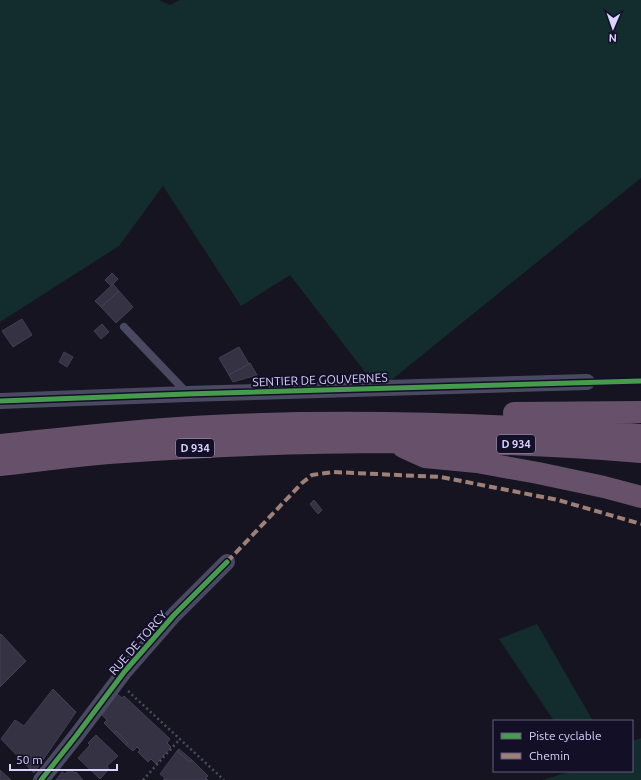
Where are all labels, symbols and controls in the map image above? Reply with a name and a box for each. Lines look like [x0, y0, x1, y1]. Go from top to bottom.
north arrow [593, 8, 633, 48]
text: N [608, 32, 617, 44]
street label: SENTIER DE GOUVERNES [252, 371, 388, 388]
road number: D 934 [497, 435, 535, 453]
road number: D 934 [176, 439, 214, 457]
street label: RUE DE TORCY [106, 608, 169, 677]
legend [493, 720, 633, 772]
text: Piste cyclable [529, 729, 602, 742]
scale bar [10, 746, 117, 772]
text: Chemin [529, 749, 570, 762]
text: 50 m [16, 753, 43, 766]

